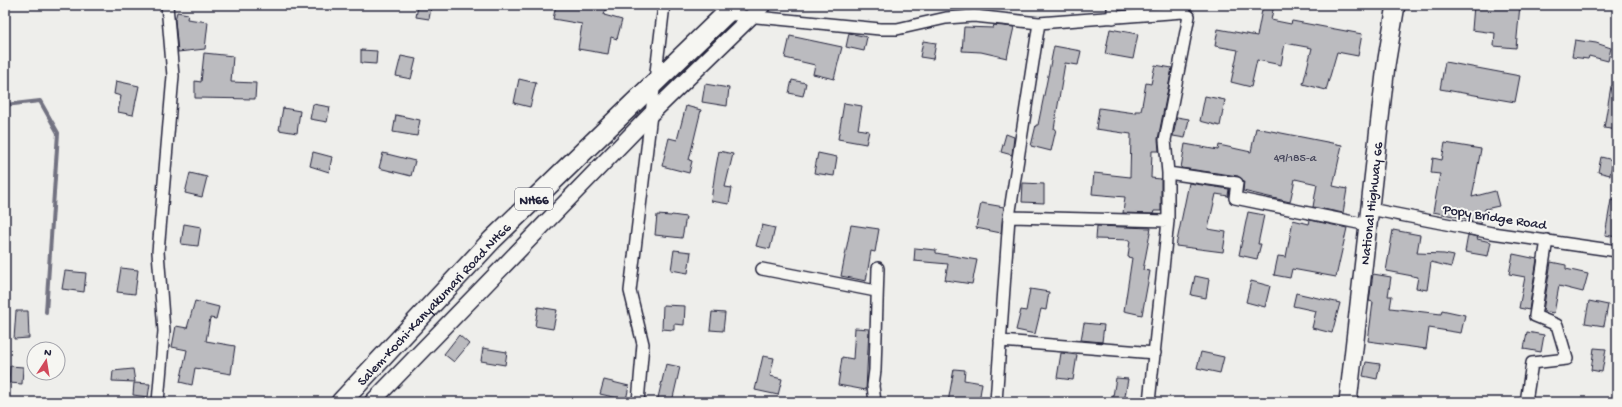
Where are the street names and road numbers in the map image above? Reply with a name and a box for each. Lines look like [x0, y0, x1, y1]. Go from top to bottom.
street label: National Highway 66 [1358, 140, 1388, 266]
road number: NH66 [515, 188, 553, 210]
street label: Popy Bridge Road [1441, 202, 1549, 235]
street label: Salem-Kochi-Kanyakumari Road NH66 [354, 219, 516, 390]

